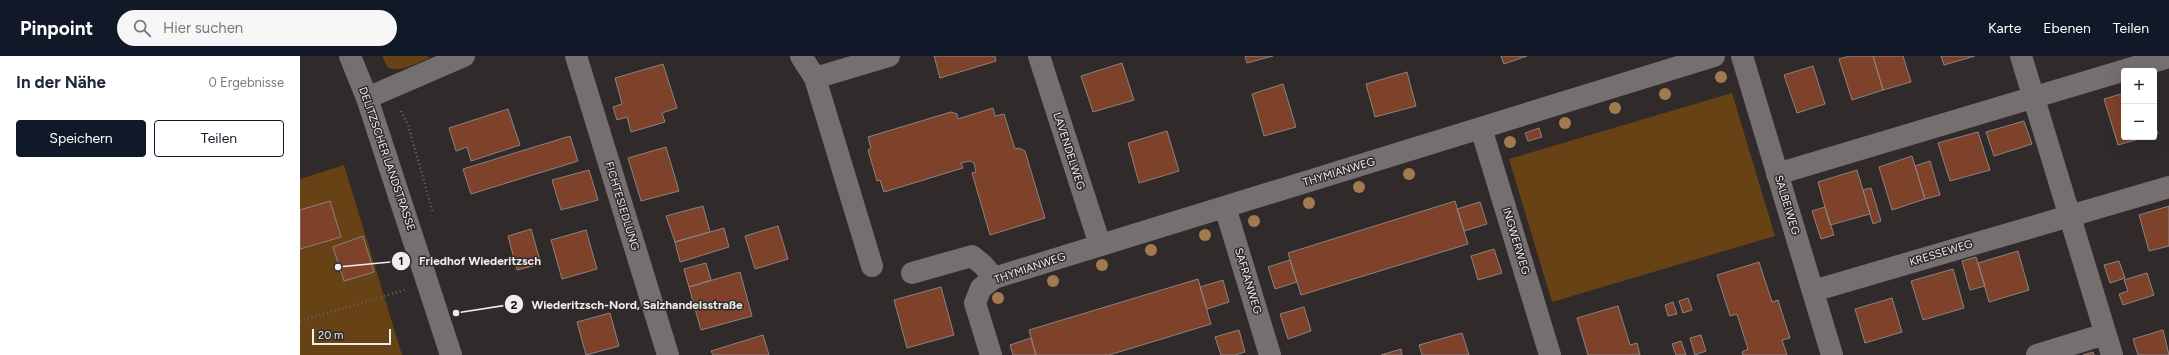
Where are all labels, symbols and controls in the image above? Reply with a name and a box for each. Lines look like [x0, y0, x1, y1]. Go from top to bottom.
search box [117, 10, 397, 46]
text: Pinpoint [20, 17, 93, 40]
icon: search [131, 17, 153, 39]
text: Hier suchen [163, 19, 243, 37]
text: Karte [1988, 20, 2021, 37]
text: Ebenen [2043, 20, 2091, 37]
text: Teilen [2113, 20, 2149, 37]
map controls [2121, 68, 2157, 140]
button: + [2121, 68, 2157, 104]
text: In der Nähe [16, 72, 106, 92]
text: 0 Ergebnisse [209, 75, 284, 90]
street label: DELITZSCHER LANDSTRASSE [356, 85, 418, 233]
button: − [2121, 104, 2157, 140]
street label: LAVENDELWEG [1050, 111, 1088, 191]
button: Speichern [16, 120, 146, 157]
button: Teilen [154, 120, 284, 157]
street label: THYMIANWEG [1301, 155, 1377, 189]
street label: FICHTESIEDLUNG [602, 160, 642, 252]
street label: SALBEIWEG [1772, 174, 1802, 236]
street label: INGWERWEG [1500, 206, 1532, 276]
street label: KRESSEWEG [1908, 237, 1974, 269]
street label: SAFRANWEG [1232, 246, 1264, 316]
callout: Friedhof Wiederitzsch [391, 249, 549, 273]
street label: THYMIANWEG [993, 250, 1067, 286]
text: 1 [398, 254, 404, 268]
text: Friedhof Wiederitzsch [419, 254, 541, 268]
callout: Wiederitzsch-Nord, Salzhandelsstraße [504, 292, 751, 316]
text: 2 [511, 298, 518, 312]
text: Wiederitzsch-Nord, Salzhandelsstraße [531, 298, 743, 312]
scale bar [312, 327, 391, 346]
text: 20 m [318, 329, 343, 342]

